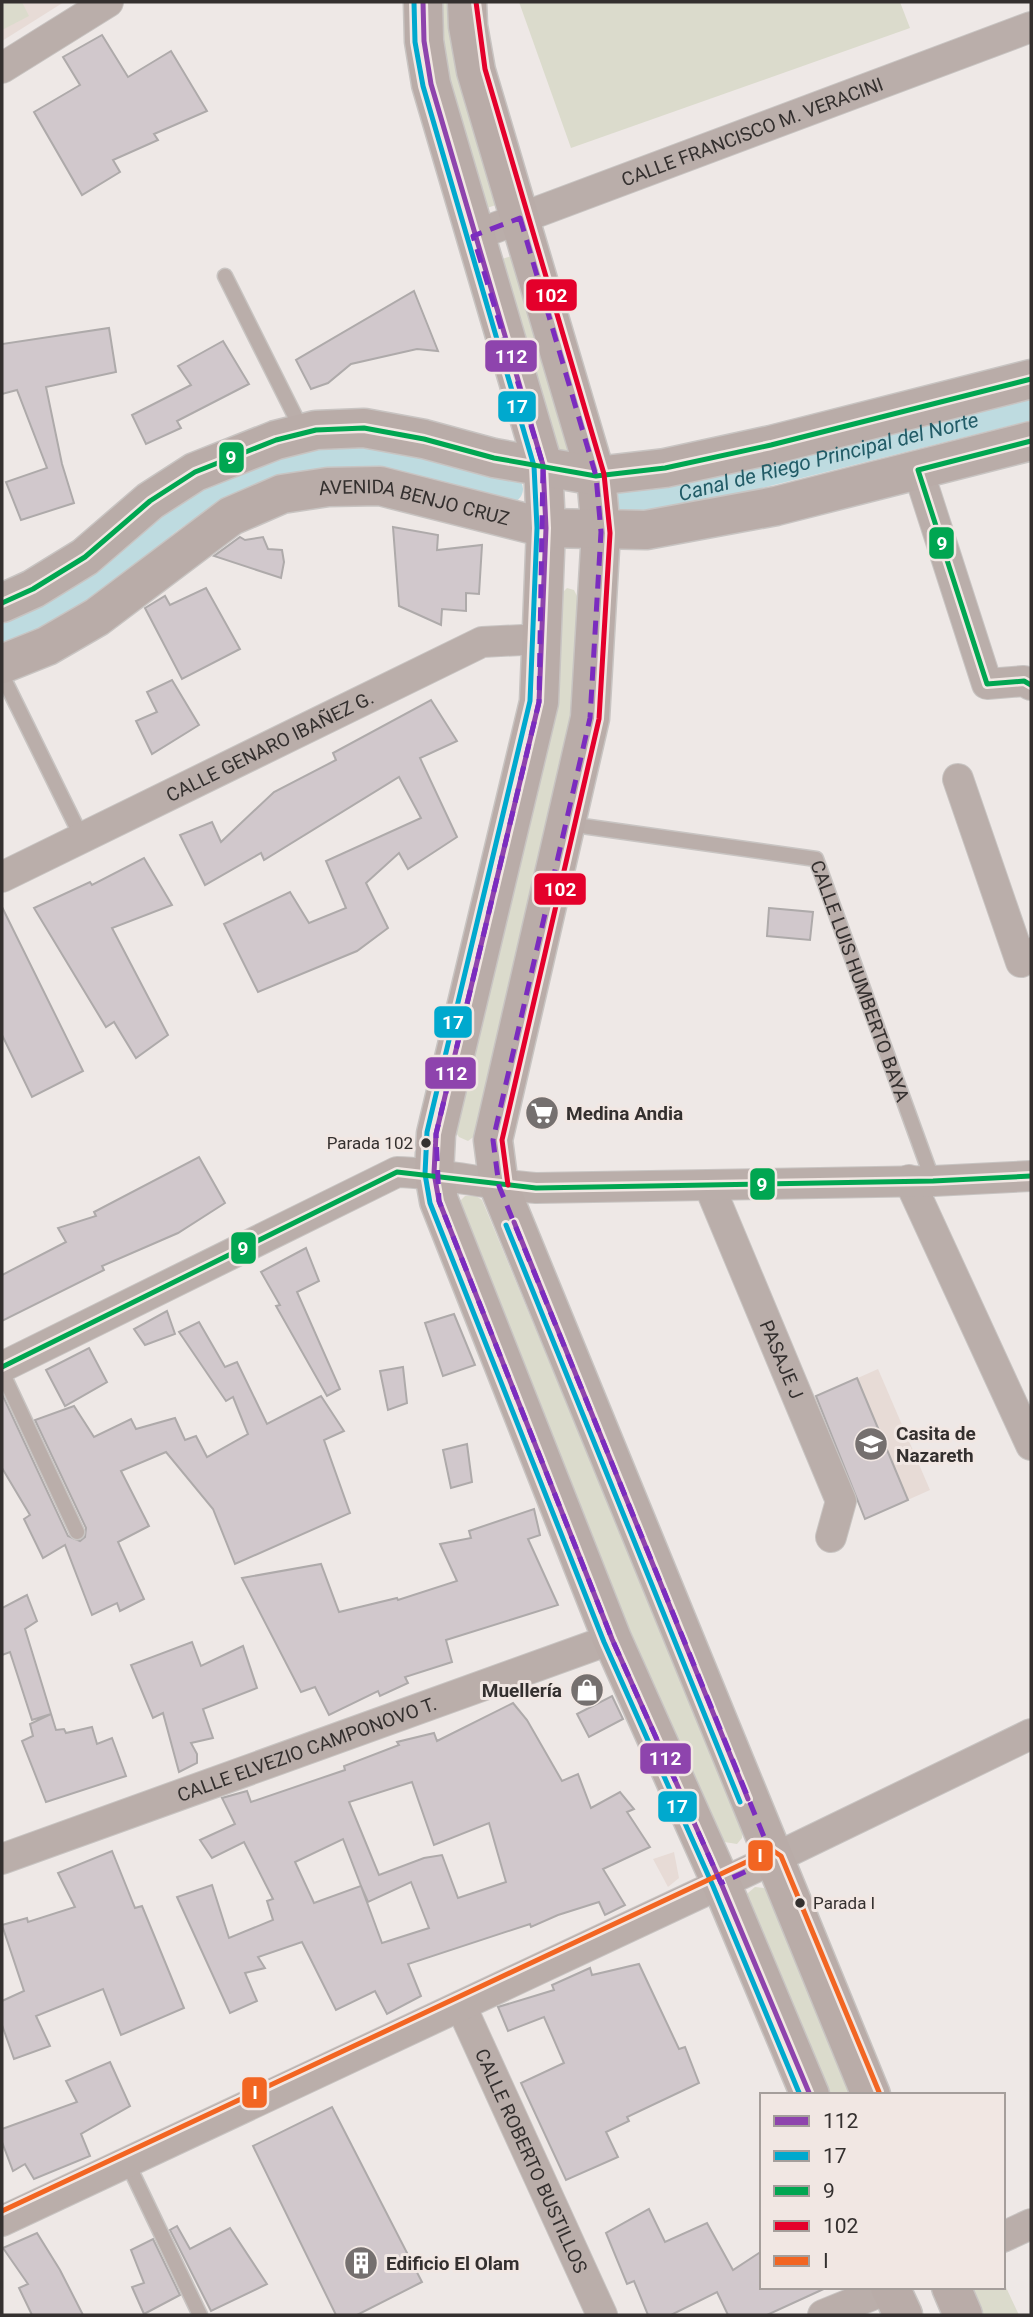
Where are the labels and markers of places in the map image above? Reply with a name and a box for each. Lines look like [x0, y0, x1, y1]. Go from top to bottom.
supermarket icon: Medina Andia [523, 1094, 561, 1132]
place label: Medina Andia [566, 1102, 683, 1125]
place label: Parada 102 [327, 1133, 413, 1153]
marker: Parada 102 [419, 1136, 433, 1150]
place label: Casita de Nazareth [896, 1422, 976, 1467]
school or university icon: Casita de Nazareth [852, 1425, 890, 1463]
shop icon: Muellería [568, 1671, 606, 1709]
place label: Muellería [482, 1679, 562, 1702]
place label: Parada I [813, 1893, 875, 1913]
marker: Parada I [793, 1896, 807, 1910]
building icon: Edificio El Olam [342, 2244, 380, 2282]
place label: Edificio El Olam [386, 2252, 519, 2275]

